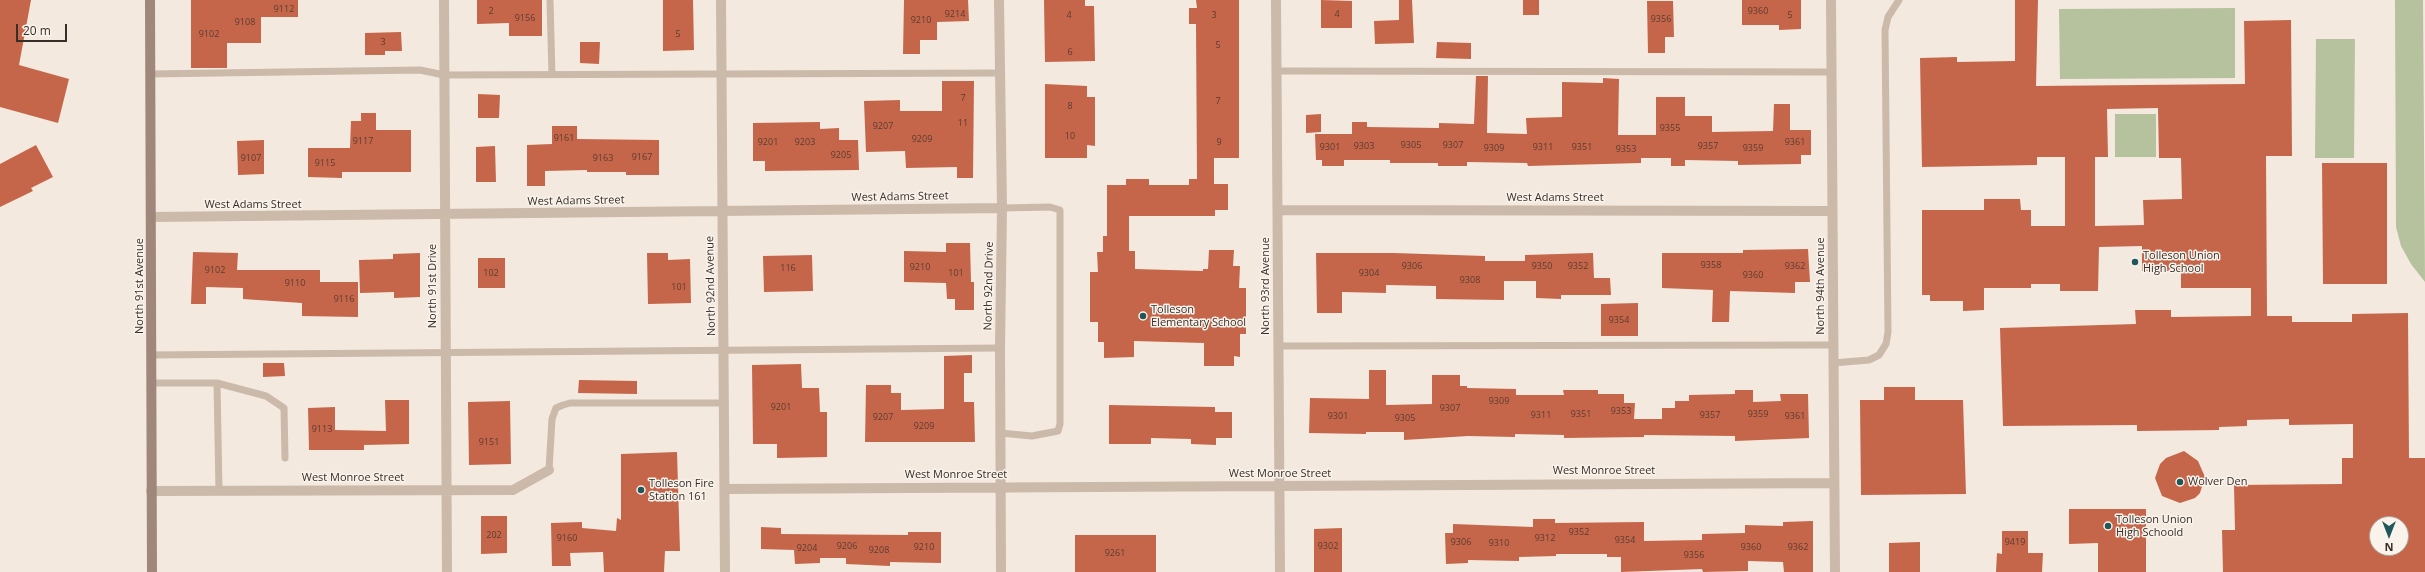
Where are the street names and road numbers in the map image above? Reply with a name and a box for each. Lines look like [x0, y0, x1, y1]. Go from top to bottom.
street label: West Adams Street [851, 190, 949, 204]
street label: West Adams Street [1506, 191, 1604, 205]
street label: West Adams Street [527, 194, 625, 208]
street label: West Adams Street [204, 198, 302, 212]
street label: North 92nd Avenue [704, 236, 718, 336]
street label: North 93rd Avenue [1259, 237, 1273, 335]
street label: North 94th Avenue [1814, 237, 1828, 335]
street label: North 91st Avenue [133, 238, 147, 334]
street label: North 92nd Drive [982, 242, 996, 330]
street label: North 91st Drive [426, 244, 440, 328]
street label: West Monroe Street [1553, 464, 1655, 478]
street label: West Monroe Street [1229, 467, 1331, 481]
street label: West Monroe Street [905, 468, 1007, 482]
street label: West Monroe Street [302, 471, 404, 485]

